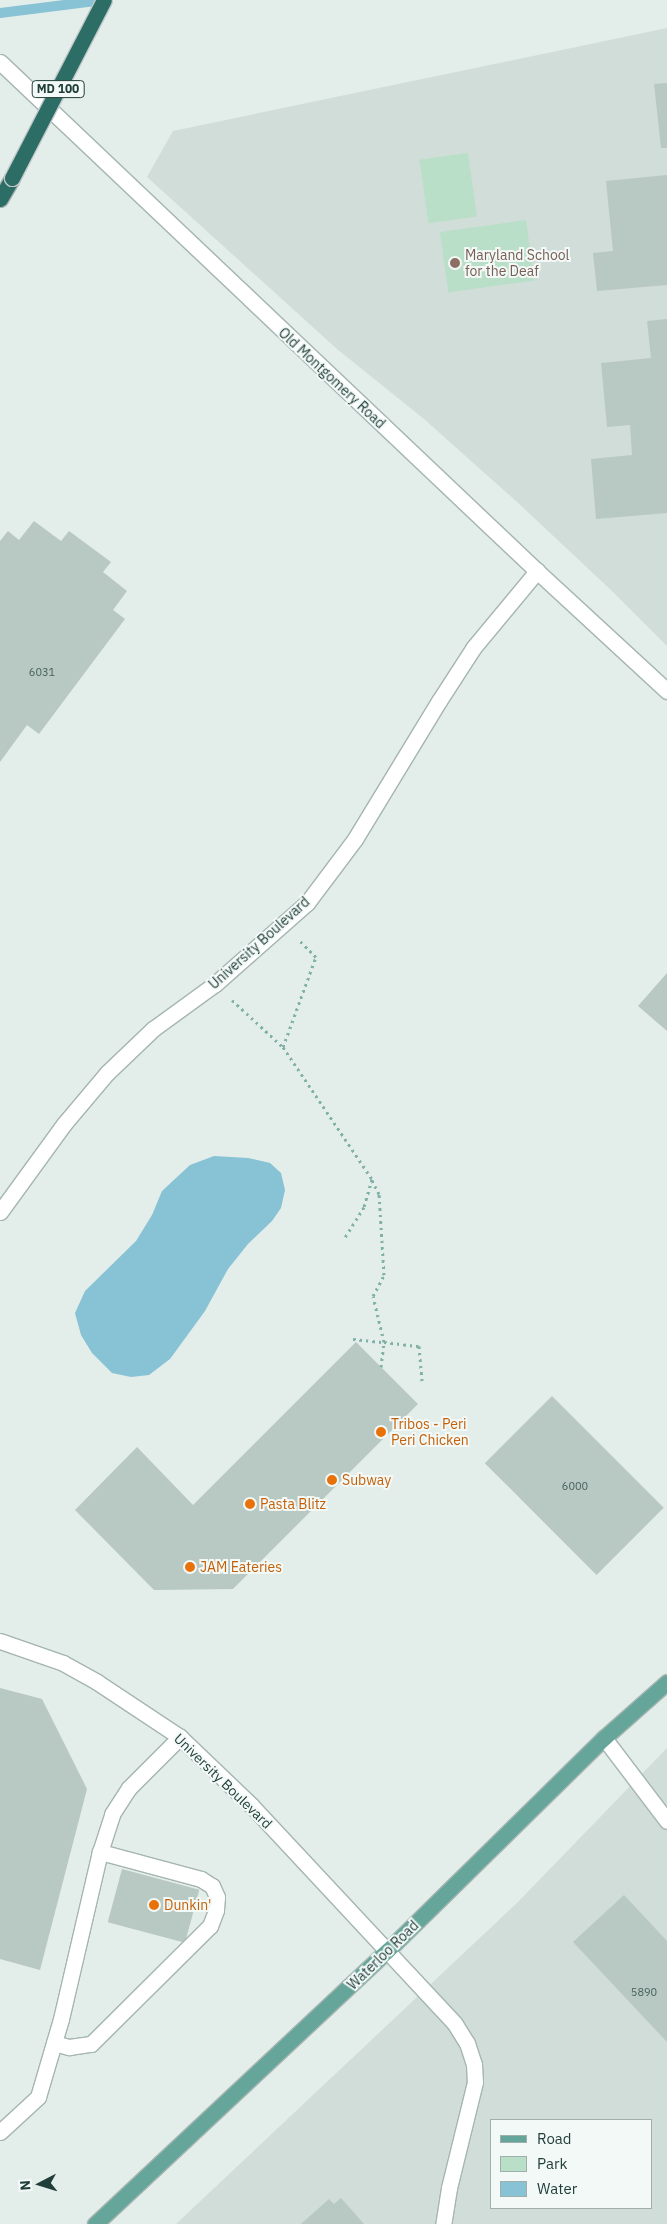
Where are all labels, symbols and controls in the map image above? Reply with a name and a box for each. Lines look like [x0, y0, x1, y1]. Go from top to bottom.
road number: MD 100 [30, 80, 86, 98]
place label: Maryland School for the Deaf [465, 247, 569, 280]
marker: Maryland School for the Deaf [449, 257, 461, 269]
street label: Old Montgomery Road [275, 324, 389, 432]
house number: 6031 [29, 665, 55, 679]
street label: University Boulevard [205, 893, 313, 993]
place label: Tribos - Peri Peri Chicken [391, 1416, 469, 1448]
marker: Tribos - Peri Peri Chicken [375, 1426, 387, 1438]
place label: Subway [342, 1472, 391, 1488]
marker: Subway [326, 1474, 338, 1486]
house number: 6000 [562, 1479, 588, 1493]
place label: Pasta Blitz [260, 1496, 326, 1512]
marker: Pasta Blitz [244, 1498, 256, 1510]
place label: JAM Eateries [200, 1559, 282, 1575]
marker: JAM Eateries [184, 1561, 196, 1573]
street label: University Boulevard [170, 1730, 276, 1832]
place label: Dunkin' [164, 1897, 211, 1913]
marker: Dunkin' [148, 1899, 160, 1911]
street label: Waterloo Road [344, 1917, 422, 1993]
house number: 5890 [631, 1985, 657, 1999]
legend [490, 2119, 652, 2209]
text: Road [537, 2129, 572, 2148]
text: Park [537, 2154, 567, 2173]
north arrow [15, 2159, 65, 2209]
text: N [16, 2179, 34, 2191]
text: Water [537, 2179, 577, 2198]

